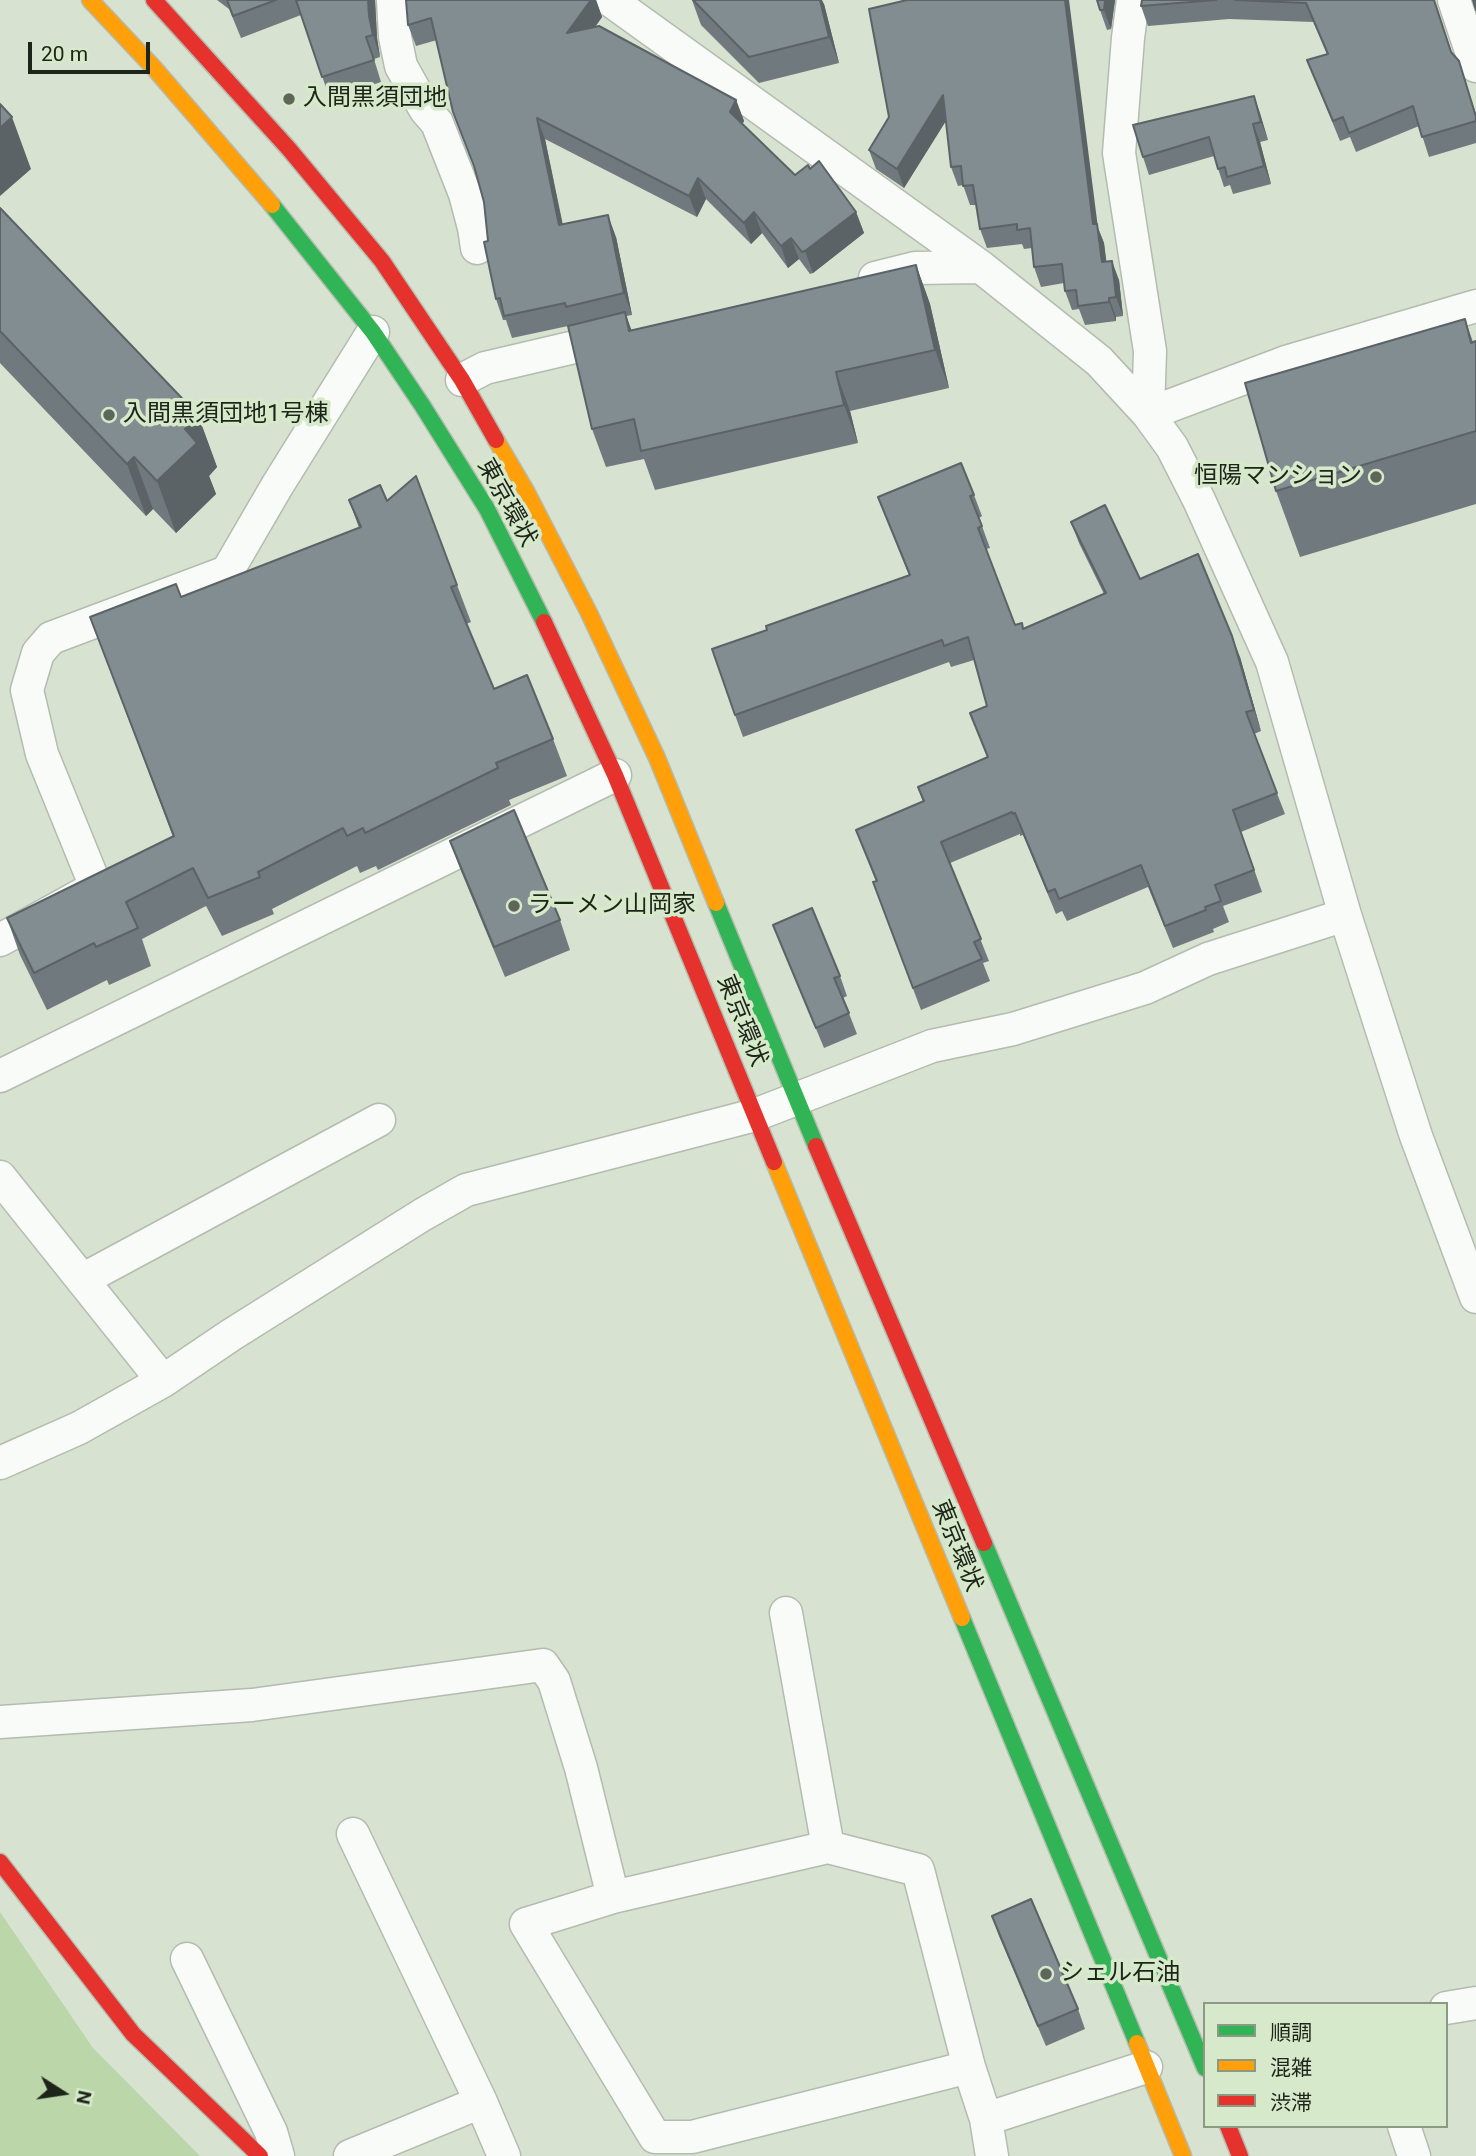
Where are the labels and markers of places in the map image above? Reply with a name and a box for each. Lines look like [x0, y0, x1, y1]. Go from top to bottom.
place label: 入間黒須団地 [303, 85, 447, 113]
marker: 入間黒須団地 [281, 91, 297, 107]
place label: 入間黒須団地1号棟 [123, 401, 328, 429]
marker: 入間黒須団地1号棟 [101, 407, 117, 423]
place label: 恒陽マンション [1194, 463, 1362, 491]
marker: 恒陽マンション [1368, 469, 1384, 485]
place label: ラーメン山岡家 [528, 892, 696, 920]
marker: ラーメン山岡家 [506, 898, 522, 914]
place label: シェル石油 [1060, 1960, 1180, 1988]
marker: シェル石油 [1038, 1966, 1054, 1982]

